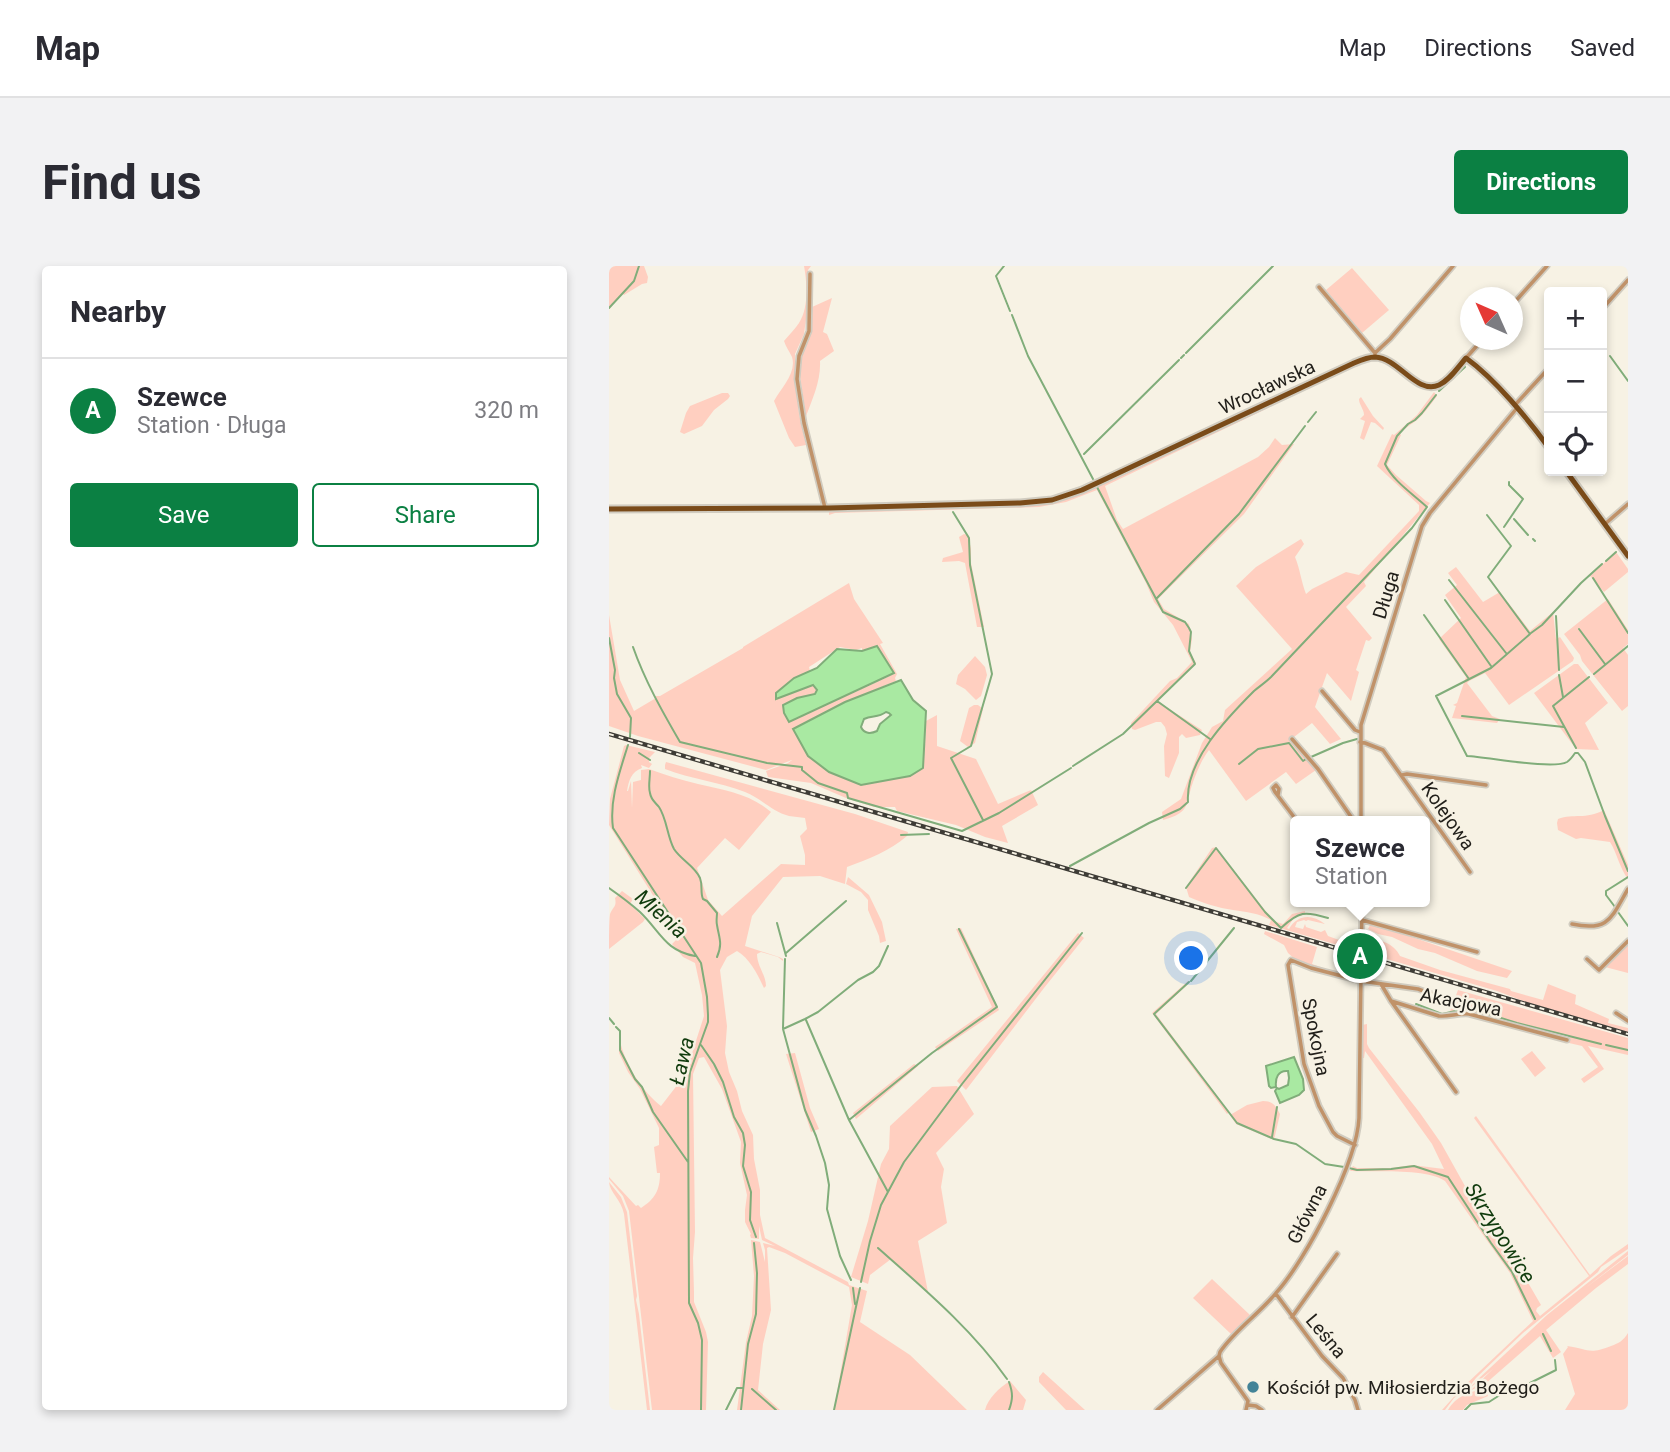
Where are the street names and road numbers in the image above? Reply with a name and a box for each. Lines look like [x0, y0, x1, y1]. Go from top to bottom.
street label: Wrocławska [1215, 355, 1319, 419]
street label: Długa [1368, 568, 1404, 622]
street label: Kolejowa [1416, 778, 1480, 854]
street label: Akacjowa [1418, 983, 1504, 1021]
street label: Spokojna [1297, 996, 1335, 1078]
street label: Główna [1282, 1180, 1332, 1248]
street label: Leśna [1301, 1309, 1351, 1363]

